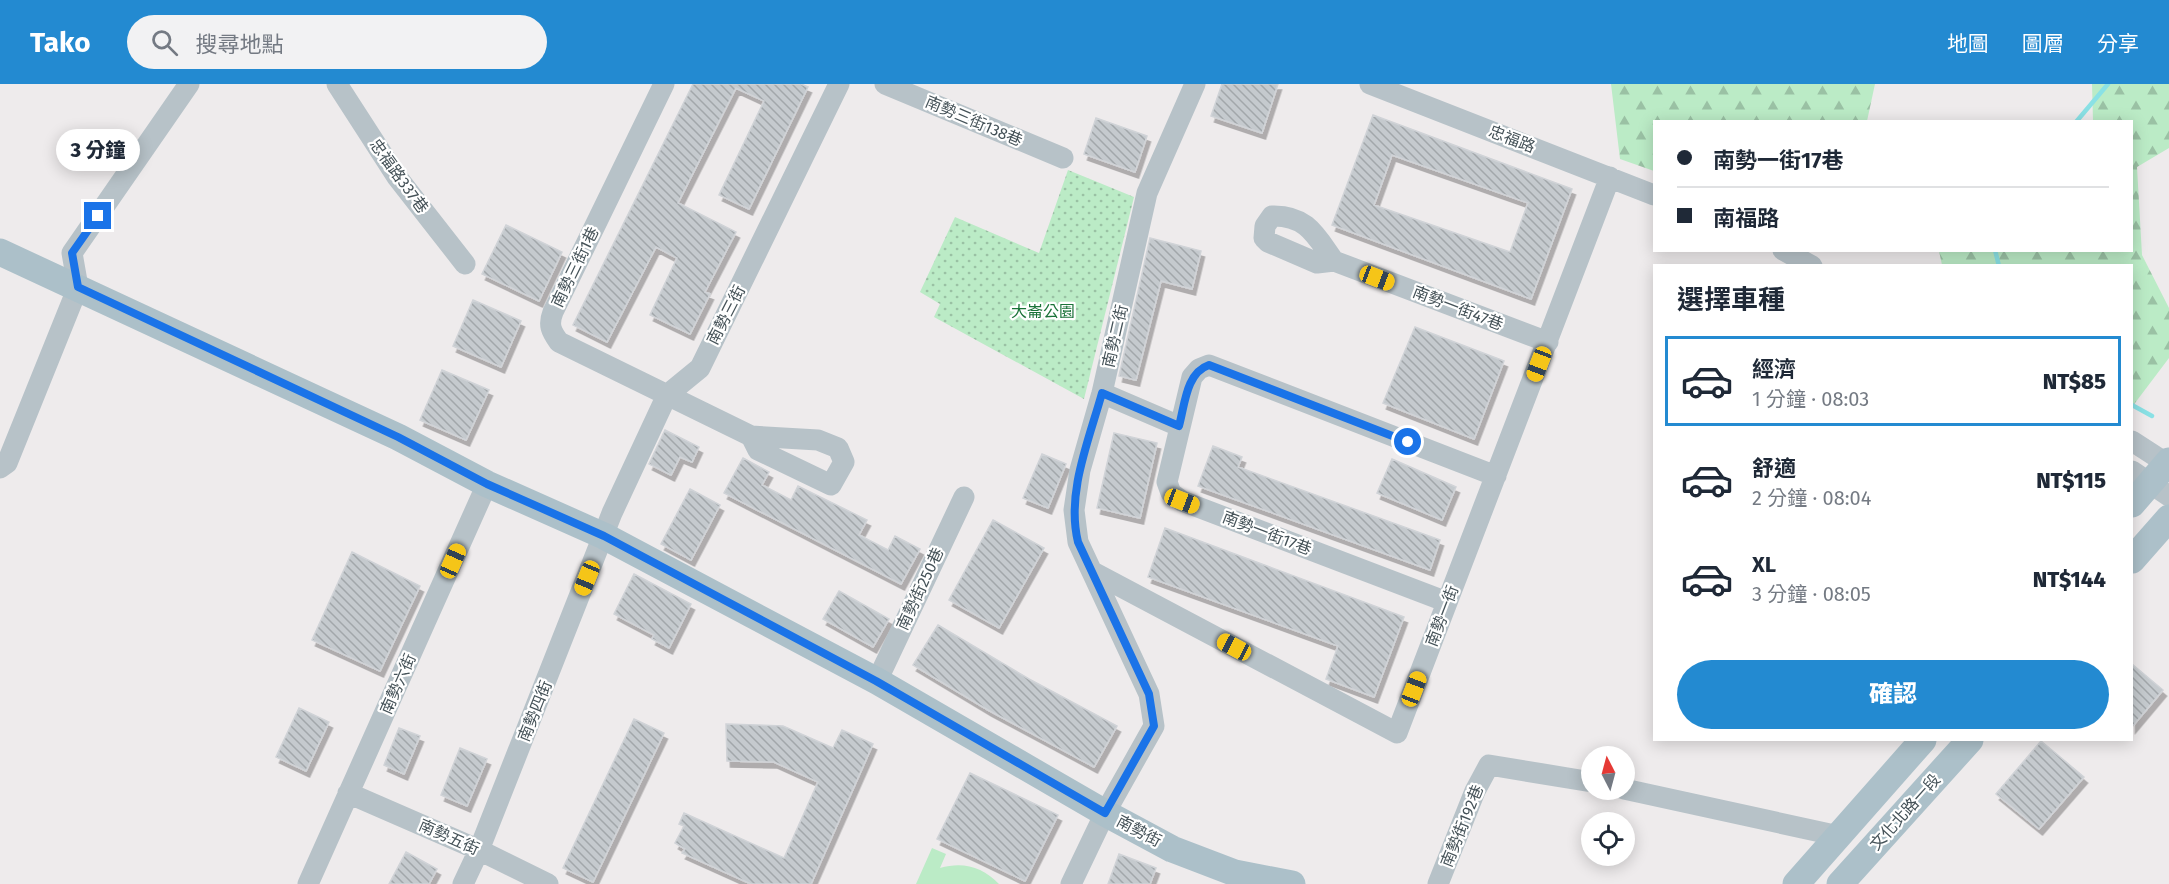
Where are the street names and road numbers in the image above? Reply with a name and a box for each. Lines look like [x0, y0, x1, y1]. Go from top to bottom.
street label: 南勢三街138巷 [923, 92, 1025, 150]
street label: 忠福路 [1486, 122, 1538, 156]
street label: 忠福路337巷 [366, 135, 432, 217]
street label: 南勢三街1巷 [547, 224, 603, 310]
street label: 南勢三街 [703, 282, 749, 348]
street label: 南勢一街47巷 [1410, 282, 1506, 334]
street label: 南勢二街 [1099, 303, 1131, 369]
street label: 南勢一街17巷 [1220, 507, 1314, 559]
street label: 南勢街250巷 [893, 545, 947, 633]
street label: 南勢一街 [1422, 583, 1462, 649]
street label: 南勢六街 [376, 651, 420, 717]
street label: 南勢四街 [514, 678, 556, 744]
street label: 文化北路一段 [1866, 770, 1944, 854]
street label: 南勢街192巷 [1437, 782, 1487, 870]
street label: 南勢街 [1113, 811, 1165, 851]
street label: 南勢五街 [416, 815, 482, 859]

